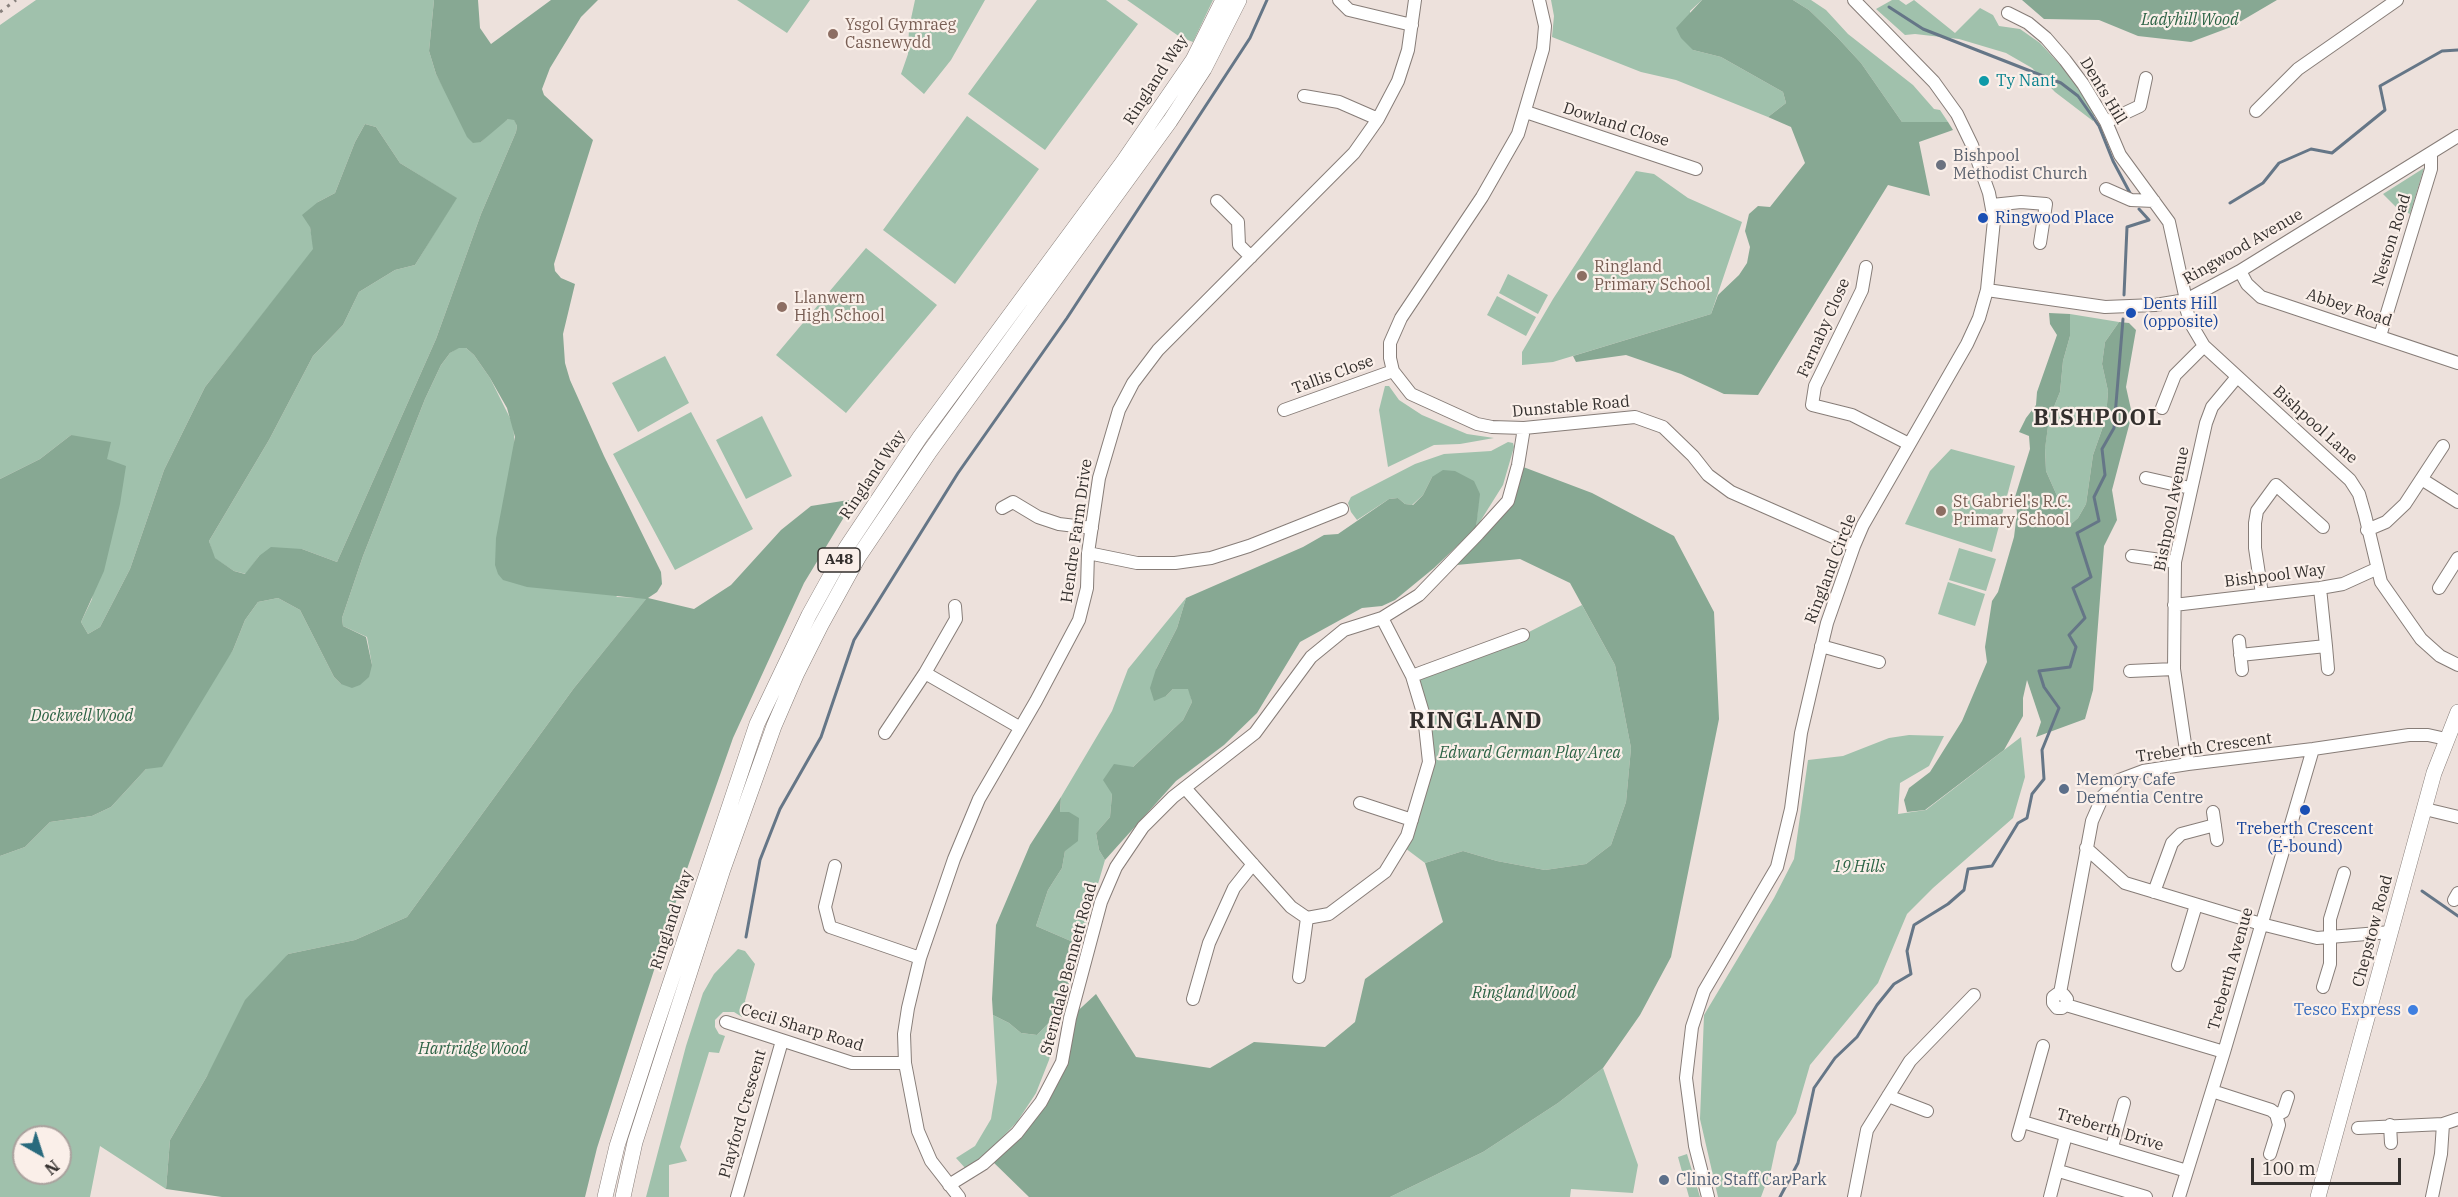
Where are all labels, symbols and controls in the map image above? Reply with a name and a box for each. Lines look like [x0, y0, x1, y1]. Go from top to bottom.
park label: Ladyhill Wood [2141, 10, 2239, 30]
place label: Ysgol Gymraeg Casnewydd [845, 15, 956, 53]
marker: Ysgol Gymraeg Casnewydd [826, 27, 840, 41]
street label: Ringland Way [1120, 31, 1192, 129]
street label: Dents Hill [2076, 54, 2130, 128]
place label: Ty Nant [1996, 71, 2056, 91]
marker: Ty Nant [1977, 74, 1991, 88]
street label: Dowland Close [1561, 99, 1671, 151]
place label: Bishpool Methodist Church [1953, 146, 2088, 184]
marker: Bishpool Methodist Church [1934, 158, 1948, 172]
street label: Neston Road [2369, 192, 2415, 288]
street label: Ringwood Avenue [2180, 205, 2306, 289]
place label: Ringwood Place [1995, 208, 2114, 228]
marker: Ringwood Place [1976, 211, 1990, 225]
place label: Ringland Primary School [1594, 257, 1710, 295]
marker: Ringland Primary School [1575, 269, 1589, 283]
street label: Farnaby Close [1794, 276, 1854, 380]
street label: Abbey Road [2304, 285, 2394, 331]
place label: Llanwern High School [794, 288, 885, 326]
place label: Dents Hill (opposite) [2143, 294, 2218, 332]
marker: Llanwern High School [775, 300, 789, 314]
marker: Dents Hill (opposite) [2124, 306, 2138, 320]
street label: Tallis Close [1290, 351, 1376, 399]
street label: Bishpool Lane [2269, 382, 2361, 468]
street label: Dunstable Road [1511, 392, 1631, 422]
district label: BISHPOOL [2033, 406, 2163, 432]
street label: Ringland Way [836, 427, 910, 523]
street label: Bishpool Avenue [2151, 445, 2193, 573]
street label: Hendre Farm Drive [1057, 458, 1097, 604]
place label: St Gabriel's R.C. Primary School [1953, 492, 2071, 530]
marker: St Gabriel's R.C. Primary School [1934, 504, 1948, 518]
street label: Ringland Circle [1801, 511, 1861, 627]
road number: A48 [818, 548, 860, 572]
street label: Bishpool Way [2223, 560, 2327, 592]
park label: Dockwell Wood [31, 706, 133, 726]
district label: RINGLAND [1409, 709, 1543, 735]
street label: Treberth Crescent [2135, 729, 2273, 767]
park label: Edward German Play Area [1439, 743, 1621, 763]
place label: Memory Cafe Dementia Centre [2076, 770, 2203, 808]
marker: Memory Cafe Dementia Centre [2057, 782, 2071, 796]
marker: Treberth Crescent (E-bound) [2298, 803, 2312, 817]
place label: Treberth Crescent (E-bound) [2237, 819, 2373, 857]
park label: 19 Hills [1833, 857, 1885, 877]
street label: Ringland Way [647, 868, 697, 972]
street label: Chepstow Road [2349, 873, 2397, 989]
street label: Sterndale Bennett Road [1037, 881, 1101, 1057]
street label: Treberth Avenue [2204, 905, 2258, 1033]
park label: Ringland Wood [1472, 983, 1576, 1003]
street label: Cecil Sharp Road [738, 1000, 866, 1056]
place label: Tesco Express [2294, 1000, 2401, 1020]
marker: Tesco Express [2406, 1003, 2420, 1017]
park label: Hartridge Wood [418, 1039, 528, 1059]
street label: Playford Crescent [715, 1047, 771, 1181]
street label: Treberth Drive [2054, 1105, 2166, 1155]
north arrow [12, 1125, 72, 1185]
scale bar [2254, 1146, 2404, 1184]
text: N [41, 1156, 63, 1179]
text: 100 m [2262, 1157, 2316, 1180]
place label: Clinic Staff Car Park [1676, 1170, 1827, 1190]
marker: Clinic Staff Car Park [1657, 1173, 1671, 1187]

